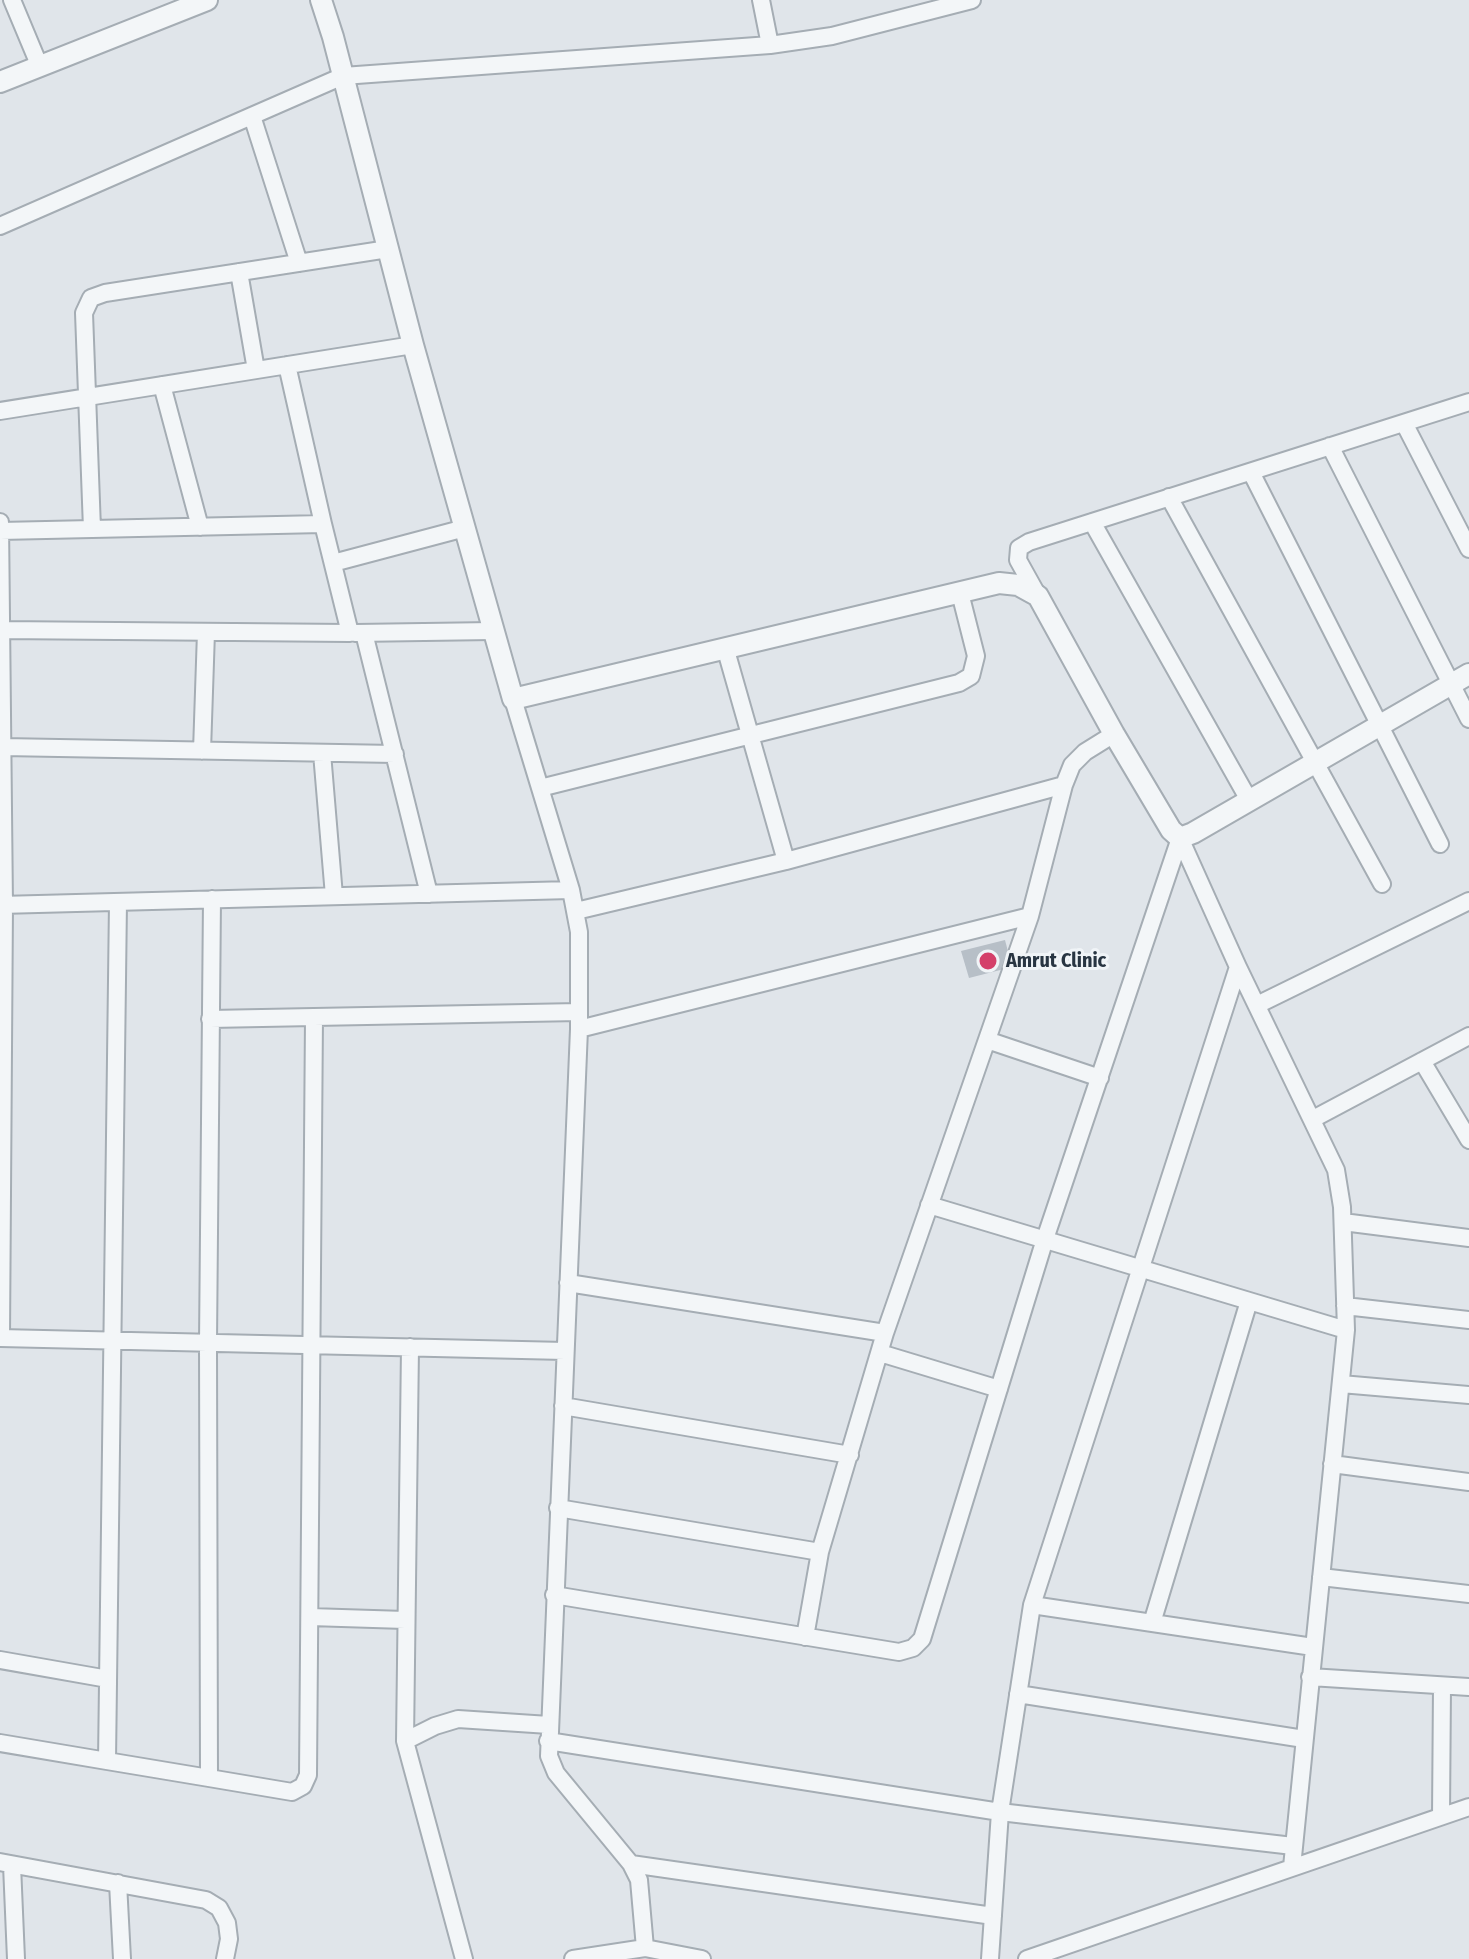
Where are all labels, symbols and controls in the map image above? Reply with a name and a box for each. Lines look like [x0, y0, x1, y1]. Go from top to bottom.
place label: Amrut Clinic [1006, 949, 1106, 973]
marker: Amrut Clinic [977, 950, 999, 972]

